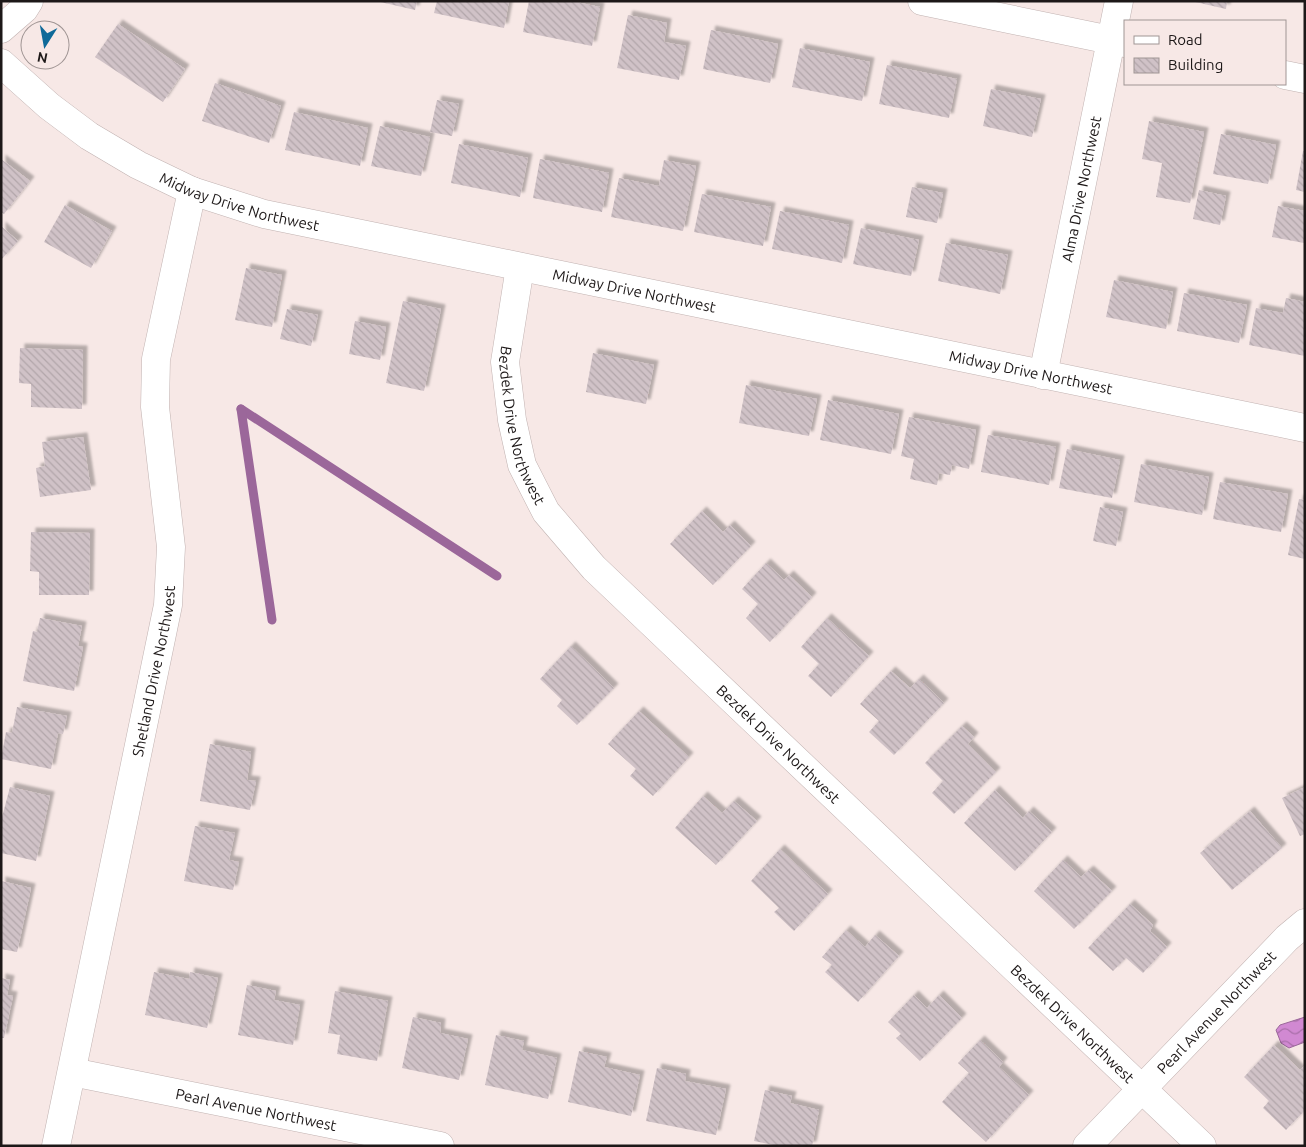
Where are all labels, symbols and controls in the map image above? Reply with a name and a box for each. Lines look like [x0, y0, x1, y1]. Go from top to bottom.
north arrow [20, 20, 70, 70]
legend [1124, 20, 1286, 85]
text: Road [1168, 31, 1203, 48]
text: N [36, 49, 49, 67]
text: Building [1168, 56, 1223, 73]
street label: Alma Drive Northwest [1058, 114, 1104, 263]
street label: Midway Drive Northwest [157, 168, 321, 234]
street label: Midway Drive Northwest [551, 265, 718, 315]
street label: Bezdek Drive Northwest [496, 345, 549, 507]
street label: Midway Drive Northwest [948, 347, 1114, 397]
street label: Shetland Drive Northwest [128, 585, 178, 758]
street label: Bezdek Drive Northwest [714, 681, 844, 806]
street label: Pearl Avenue Northwest [1153, 947, 1279, 1077]
street label: Bezdek Drive Northwest [1008, 961, 1138, 1086]
street label: Pearl Avenue Northwest [174, 1085, 338, 1134]

